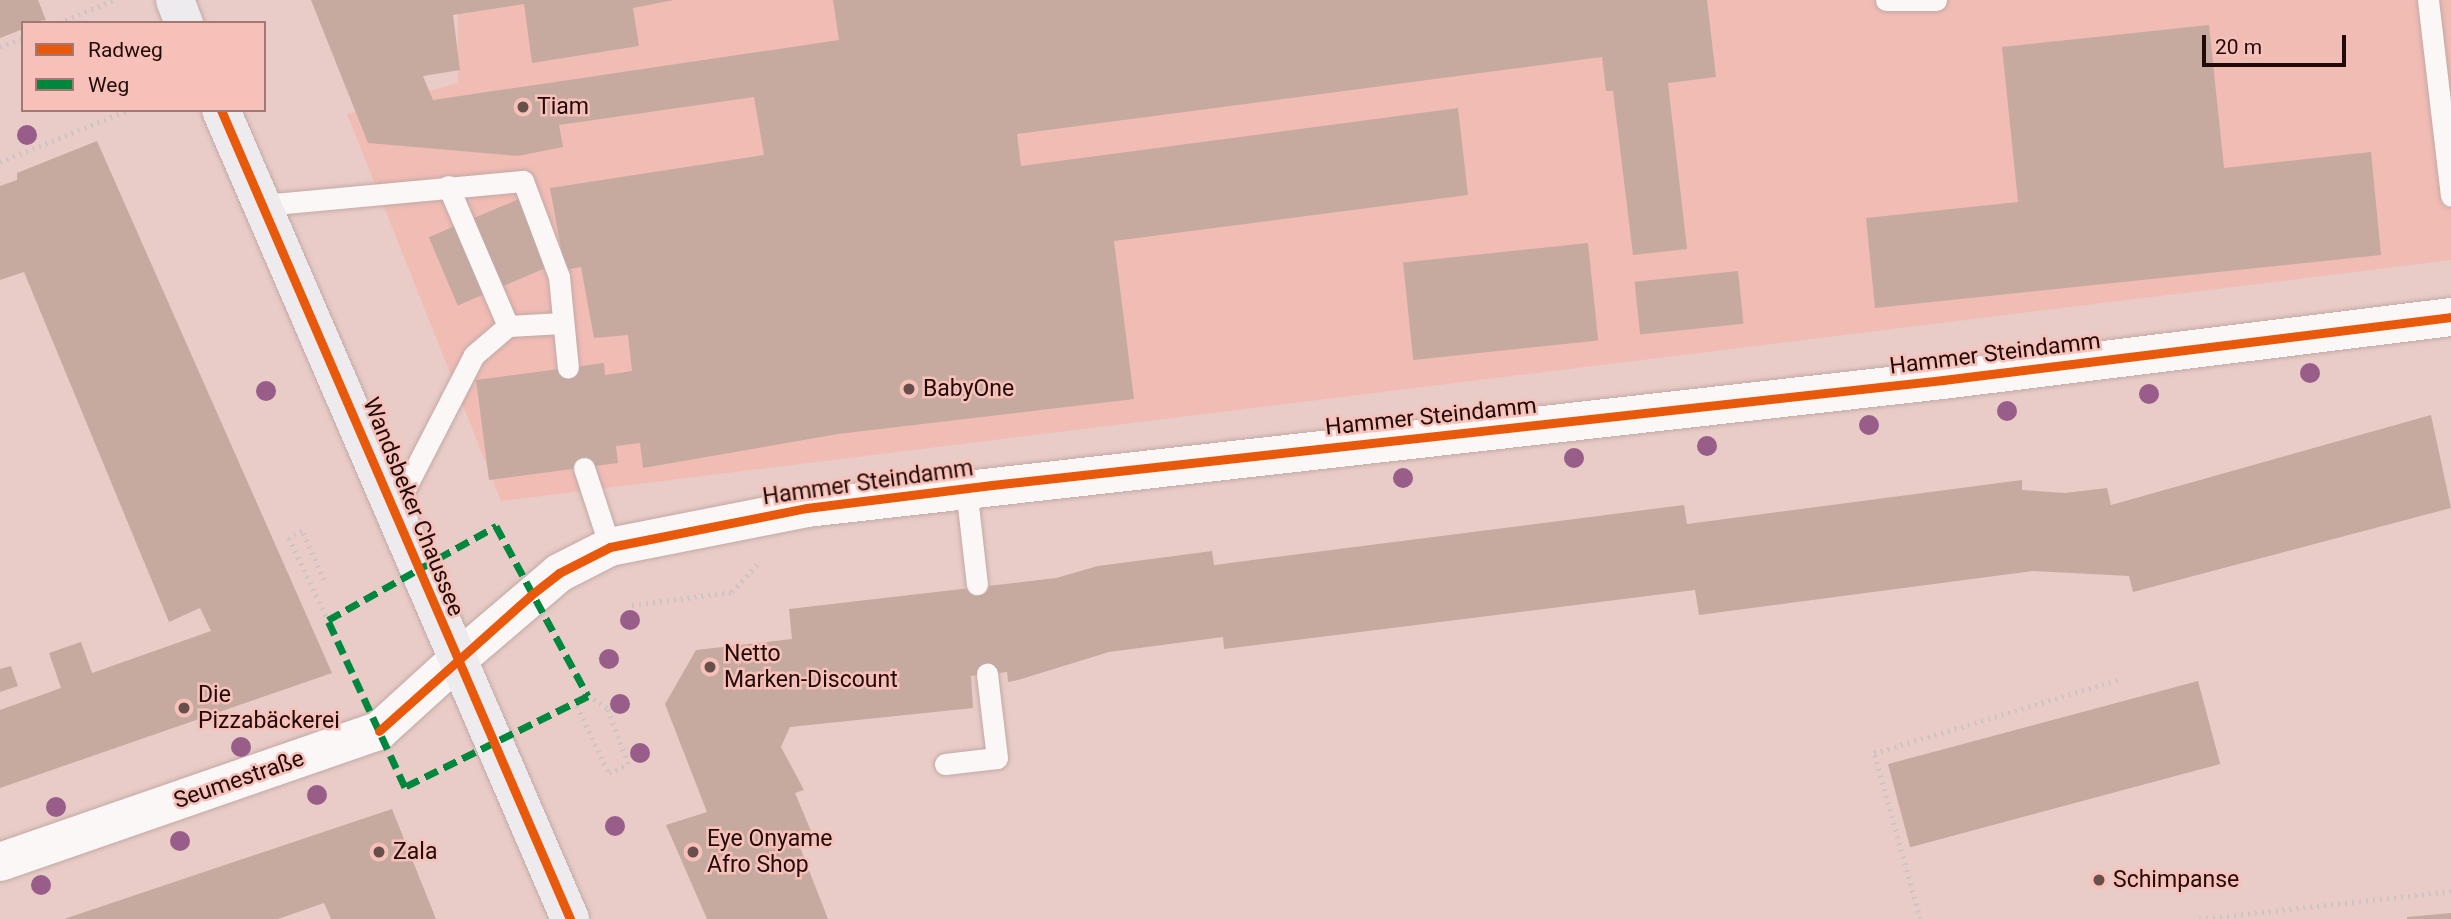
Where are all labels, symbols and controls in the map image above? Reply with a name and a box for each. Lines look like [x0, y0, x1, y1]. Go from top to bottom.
legend [21, 21, 266, 112]
scale bar [2206, 21, 2350, 65]
text: 20 m [2215, 35, 2262, 59]
text: Radweg [88, 38, 163, 62]
text: Weg [88, 73, 129, 97]
place label: Tiam [537, 93, 589, 121]
marker: Tiam [515, 99, 531, 115]
street label: Hammer Steindamm [1888, 327, 2102, 381]
place label: BabyOne [923, 375, 1014, 403]
marker: BabyOne [901, 381, 917, 397]
street label: Hammer Steindamm [1324, 392, 1538, 442]
street label: Wandsbeker Chaussee [357, 394, 469, 620]
street label: Hammer Steindamm [761, 455, 975, 511]
place label: Netto Marken-Discount [724, 640, 898, 694]
marker: Netto Marken-Discount [702, 659, 718, 675]
place label: Die Pizzabäckerei [198, 681, 340, 735]
marker: Die Pizzabäckerei [176, 700, 192, 716]
street label: Seumestraße [170, 745, 308, 815]
place label: Eye Onyame Afro Shop [707, 825, 833, 879]
place label: Zala [393, 838, 437, 866]
marker: Zala [371, 844, 387, 860]
marker: Eye Onyame Afro Shop [685, 844, 701, 860]
place label: Schimpanse [2113, 866, 2239, 894]
marker: Schimpanse [2091, 872, 2107, 888]

